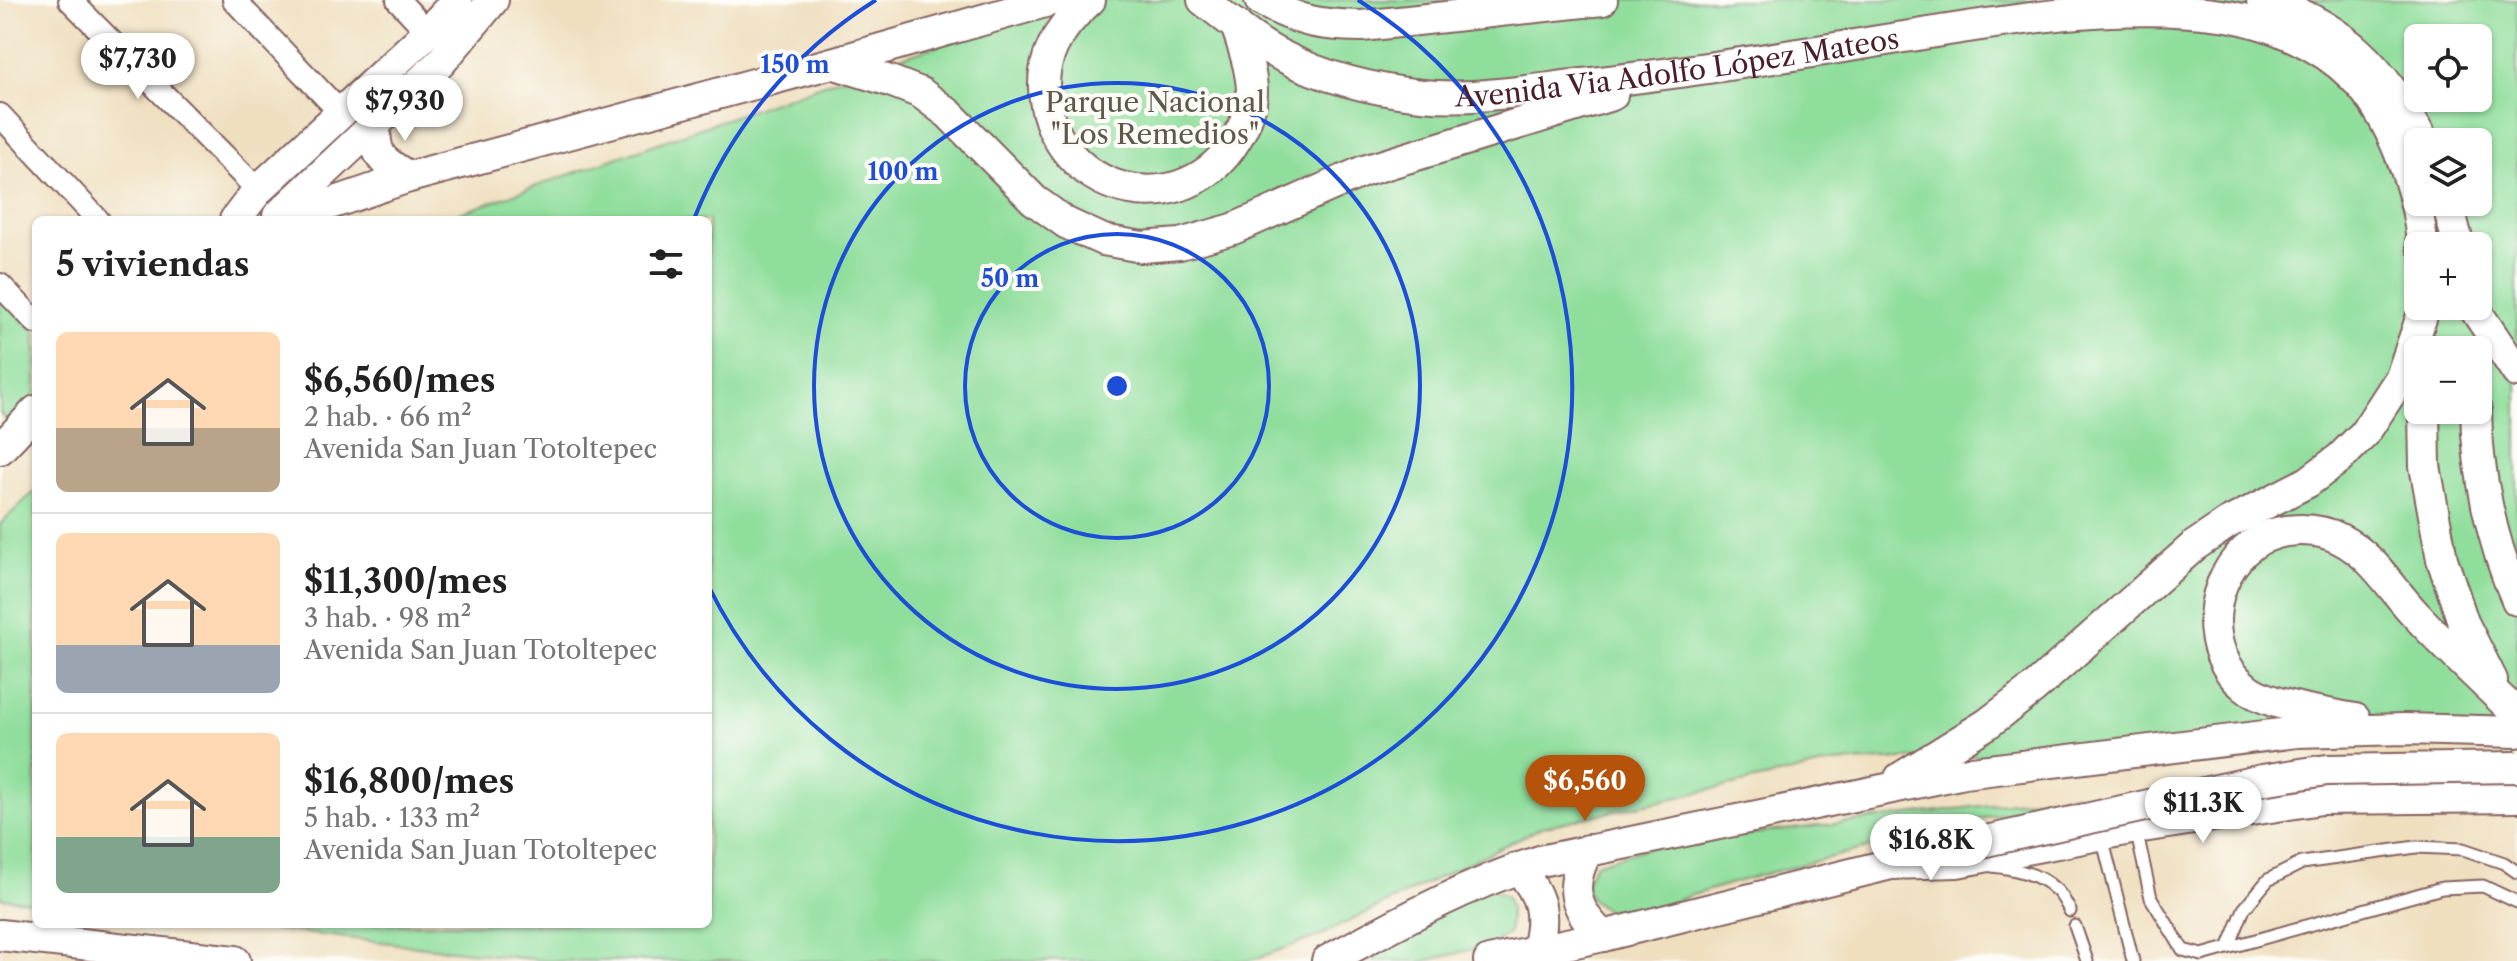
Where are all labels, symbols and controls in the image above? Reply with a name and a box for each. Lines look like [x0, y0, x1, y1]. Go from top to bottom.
street label: Avenida Via Adolfo López Mateos [1453, 21, 1901, 114]
map controls [2404, 24, 2492, 424]
button: locate [2404, 24, 2492, 112]
pin: $7,730 [73, 33, 203, 101]
text: $7,730 [99, 43, 177, 75]
text: 150 m [760, 50, 830, 79]
pin: $7,930 [340, 75, 470, 143]
text: $7,930 [365, 85, 445, 117]
park label: Parque Nacional "Los Remedios" [1045, 85, 1265, 151]
button: layers [2404, 128, 2492, 216]
text: 100 m [867, 157, 939, 186]
button: + [2404, 232, 2492, 320]
icon: filters [644, 242, 688, 286]
text: 5 viviendas [56, 243, 250, 285]
text: 50 m [981, 264, 1039, 293]
button: − [2404, 336, 2492, 424]
text: $6,560/mes [304, 359, 496, 401]
icon: home [120, 364, 216, 460]
centre of rings [1103, 372, 1131, 400]
text: 2 hab. · 66 m² [304, 401, 472, 433]
text: Avenida San Juan Totoltepec [304, 433, 657, 465]
text: $11,300/mes [304, 560, 508, 602]
icon: home [120, 565, 216, 661]
text: 3 hab. · 98 m² [304, 602, 471, 634]
text: Avenida San Juan Totoltepec [304, 634, 657, 666]
pin: $6,560 [1520, 755, 1650, 823]
text: $16,800/mes [304, 760, 514, 802]
icon: home [120, 765, 216, 861]
text: $6,560 [1543, 765, 1627, 797]
pin: $11.3K [2138, 777, 2268, 845]
text: $11.3K [2163, 787, 2243, 819]
text: 5 hab. · 133 m² [304, 802, 480, 834]
pin: $16.8K [1866, 814, 1996, 882]
text: $16.8K [1888, 824, 1974, 856]
text: Avenida San Juan Totoltepec [304, 834, 657, 866]

